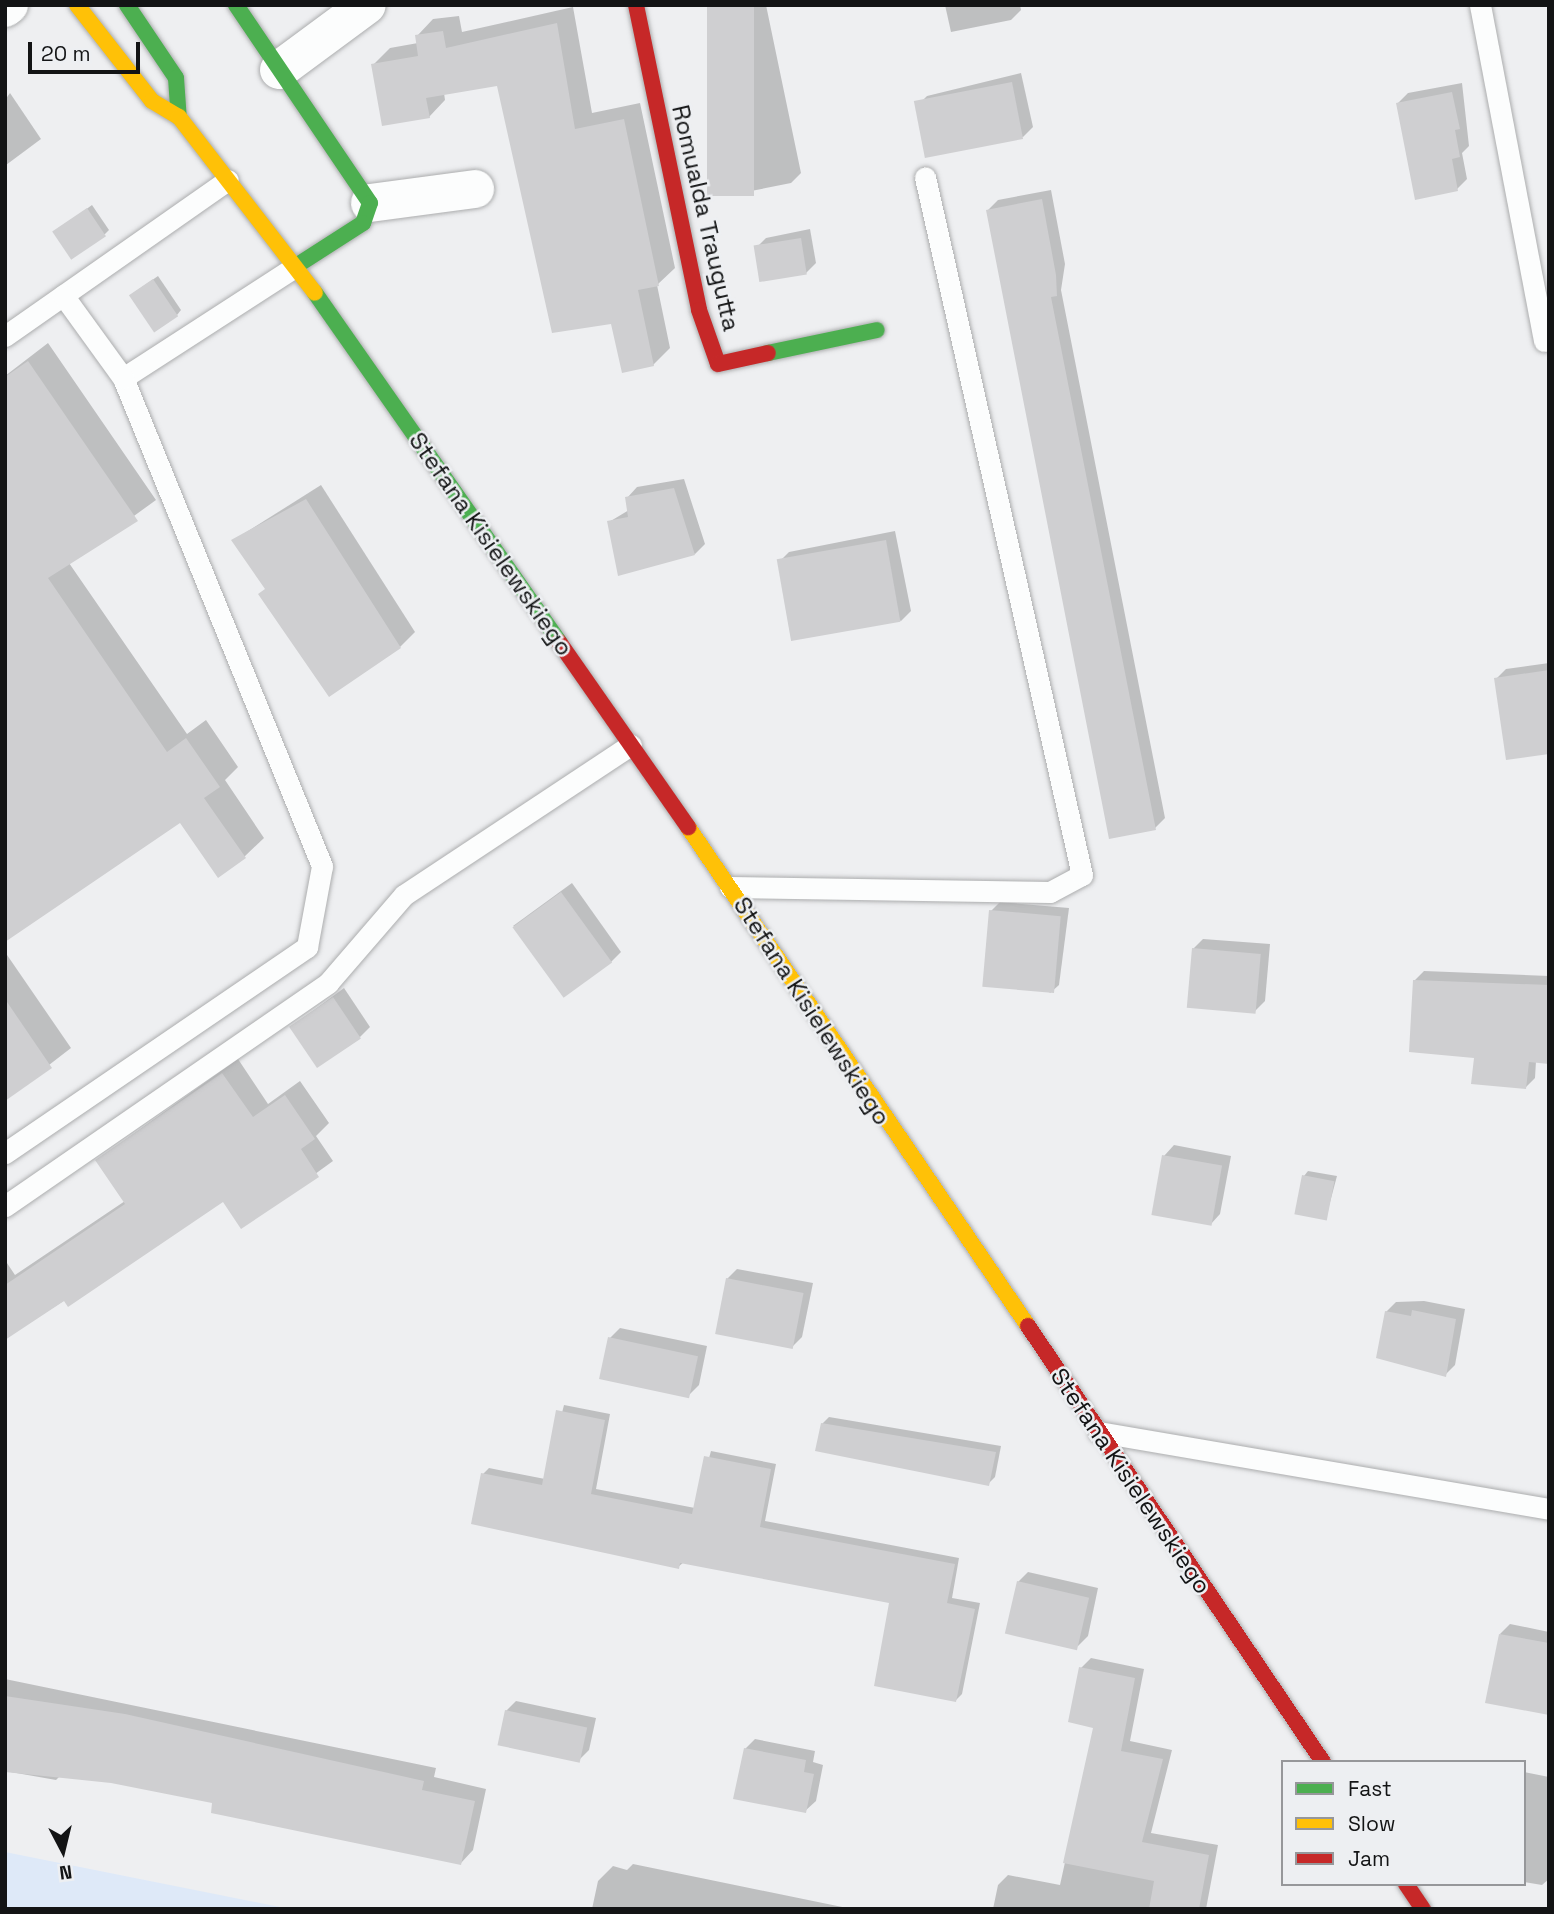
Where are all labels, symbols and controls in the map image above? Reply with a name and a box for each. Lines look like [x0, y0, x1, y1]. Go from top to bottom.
scale bar [32, 28, 144, 72]
text: 20 m [41, 40, 91, 67]
street label: Romualda Traugutta [666, 102, 746, 334]
street label: Stefana Kisielewskiego [403, 427, 579, 661]
street label: Stefana Kisielewskiego [727, 892, 897, 1130]
street label: Stefana Kisielewskiego [1045, 1363, 1217, 1599]
legend [1281, 1760, 1526, 1886]
text: Fast [1348, 1775, 1392, 1802]
text: Slow [1348, 1810, 1396, 1837]
north arrow [28, 1816, 98, 1886]
text: Jam [1348, 1845, 1390, 1872]
text: N [58, 1859, 73, 1886]

